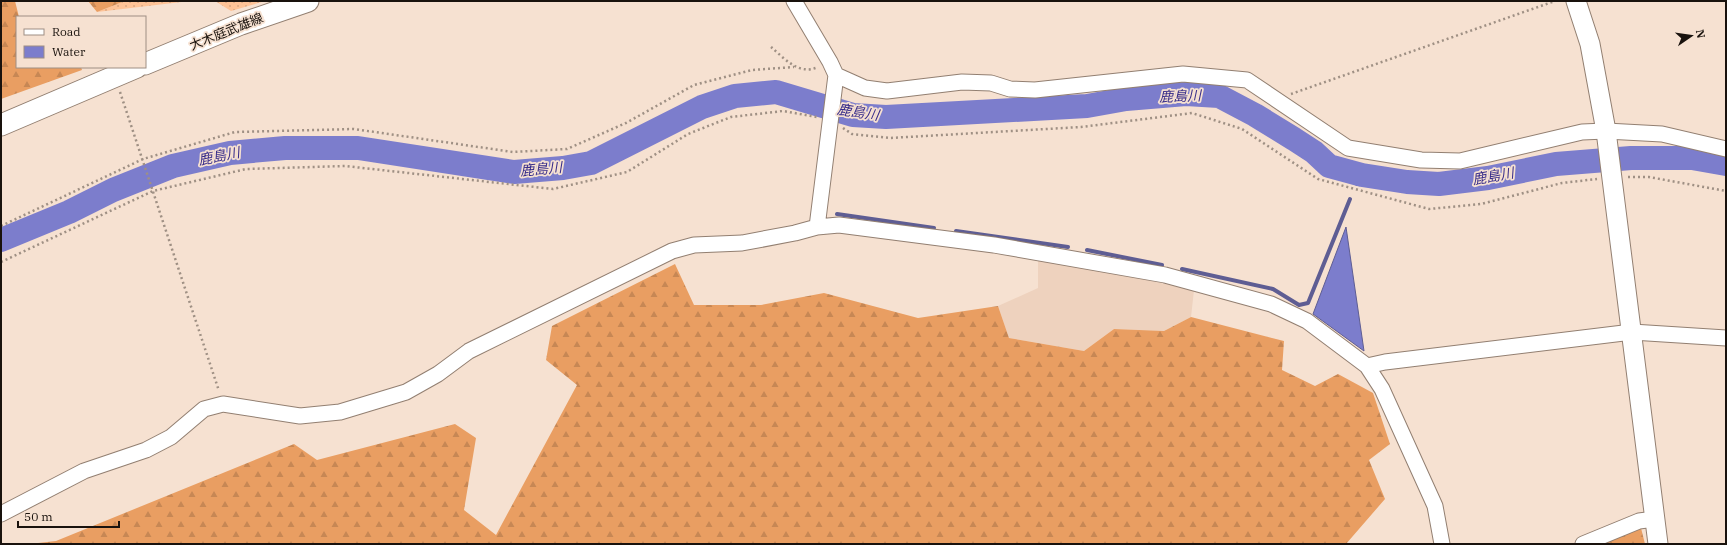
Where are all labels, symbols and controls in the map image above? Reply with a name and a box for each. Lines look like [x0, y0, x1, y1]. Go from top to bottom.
street label: 大木庭武雄線 [187, 9, 266, 54]
legend [16, 16, 146, 68]
north arrow [1671, 16, 1711, 56]
text: Road [52, 24, 81, 39]
text: N [1693, 28, 1709, 40]
text: Water [52, 44, 86, 59]
water label: 鹿島川 [1159, 86, 1203, 106]
water label: 鹿島川 [836, 100, 882, 124]
water label: 鹿島川 [197, 143, 243, 169]
water label: 鹿島川 [519, 158, 565, 180]
water label: 鹿島川 [1471, 163, 1517, 189]
scale bar [18, 503, 119, 529]
text: 50 m [24, 509, 53, 524]

